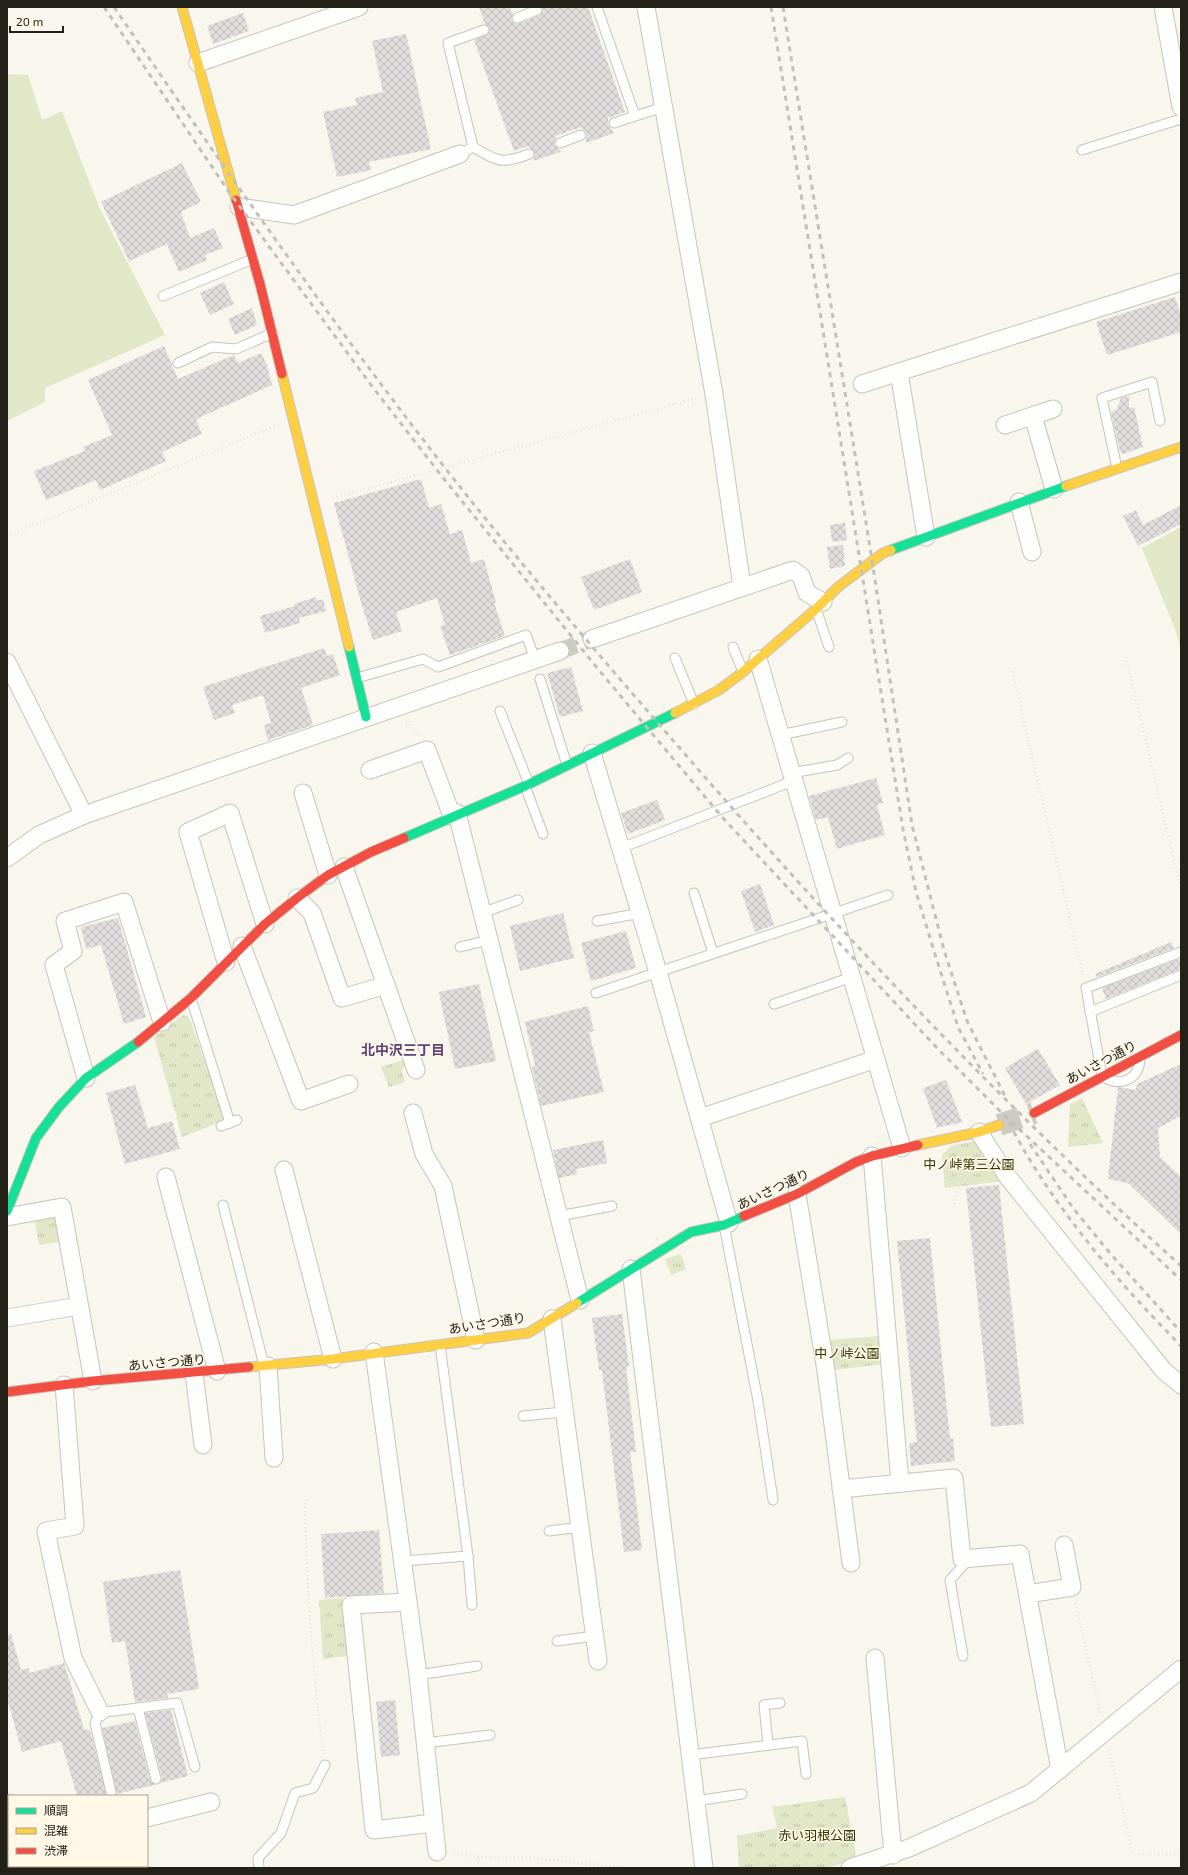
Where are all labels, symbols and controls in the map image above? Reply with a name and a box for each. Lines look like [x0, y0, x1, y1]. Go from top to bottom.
scale bar [10, 8, 63, 34]
text: 20 m [16, 14, 43, 28]
street label: あいさつ通り [1063, 1037, 1139, 1087]
district label: 北中沢三丁目 [361, 1041, 445, 1058]
park label: 中ノ峠第三公園 [923, 1156, 1015, 1172]
street label: あいさつ通り [734, 1165, 812, 1213]
street label: あいさつ通り [447, 1309, 527, 1337]
park label: 中ノ峠公園 [814, 1345, 880, 1361]
street label: あいさつ通り [127, 1351, 207, 1373]
legend [8, 1795, 148, 1867]
text: 順調 [44, 1803, 68, 1817]
text: 混雑 [44, 1823, 68, 1837]
park label: 赤い羽根公園 [778, 1827, 856, 1843]
text: 渋滞 [44, 1843, 68, 1857]

